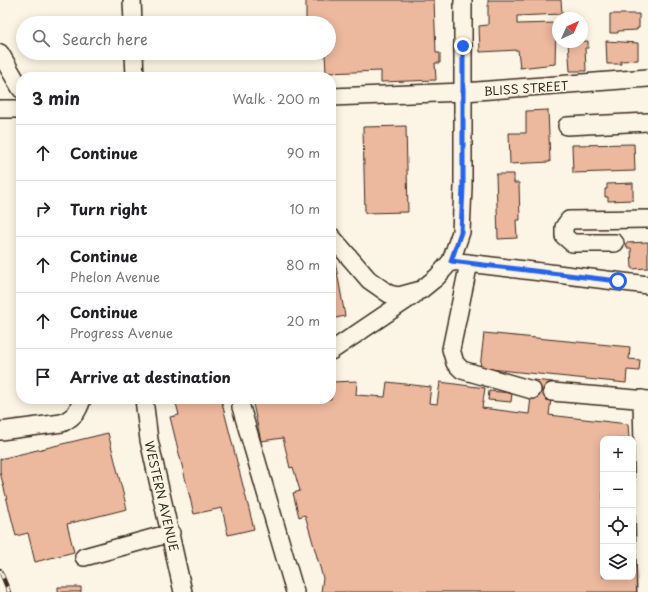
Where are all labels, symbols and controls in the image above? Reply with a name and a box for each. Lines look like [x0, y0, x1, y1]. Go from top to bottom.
north arrow [552, 12, 588, 48]
search box [16, 16, 336, 60]
icon: search [30, 27, 52, 49]
text: Search here [62, 27, 148, 50]
route end [454, 37, 472, 55]
street label: BLISS STREET [483, 76, 569, 100]
text: 3 min [32, 85, 80, 111]
text: Walk · 200 m [232, 89, 320, 108]
text: Continue [70, 141, 138, 164]
icon: ahead [32, 142, 54, 164]
text: 90 m [287, 143, 320, 162]
text: Turn right [70, 197, 147, 220]
icon: right [32, 198, 54, 220]
text: 10 m [290, 199, 320, 218]
text: Continue [70, 244, 138, 267]
icon: ahead [32, 254, 54, 276]
text: 80 m [286, 255, 320, 274]
text: Phelon Avenue [70, 267, 160, 286]
route start [609, 272, 627, 290]
text: Continue [70, 300, 138, 323]
icon: ahead [32, 310, 54, 332]
text: 20 m [286, 311, 320, 330]
text: Progress Avenue [70, 323, 173, 342]
text: Arrive at destination [70, 365, 231, 388]
icon: arrive [32, 366, 54, 388]
map controls [600, 436, 636, 580]
button: + [600, 436, 636, 472]
street label: WESTERN AVENUE [141, 439, 183, 553]
button: − [600, 472, 636, 508]
button: locate [600, 508, 636, 544]
button: layers [600, 544, 636, 580]

